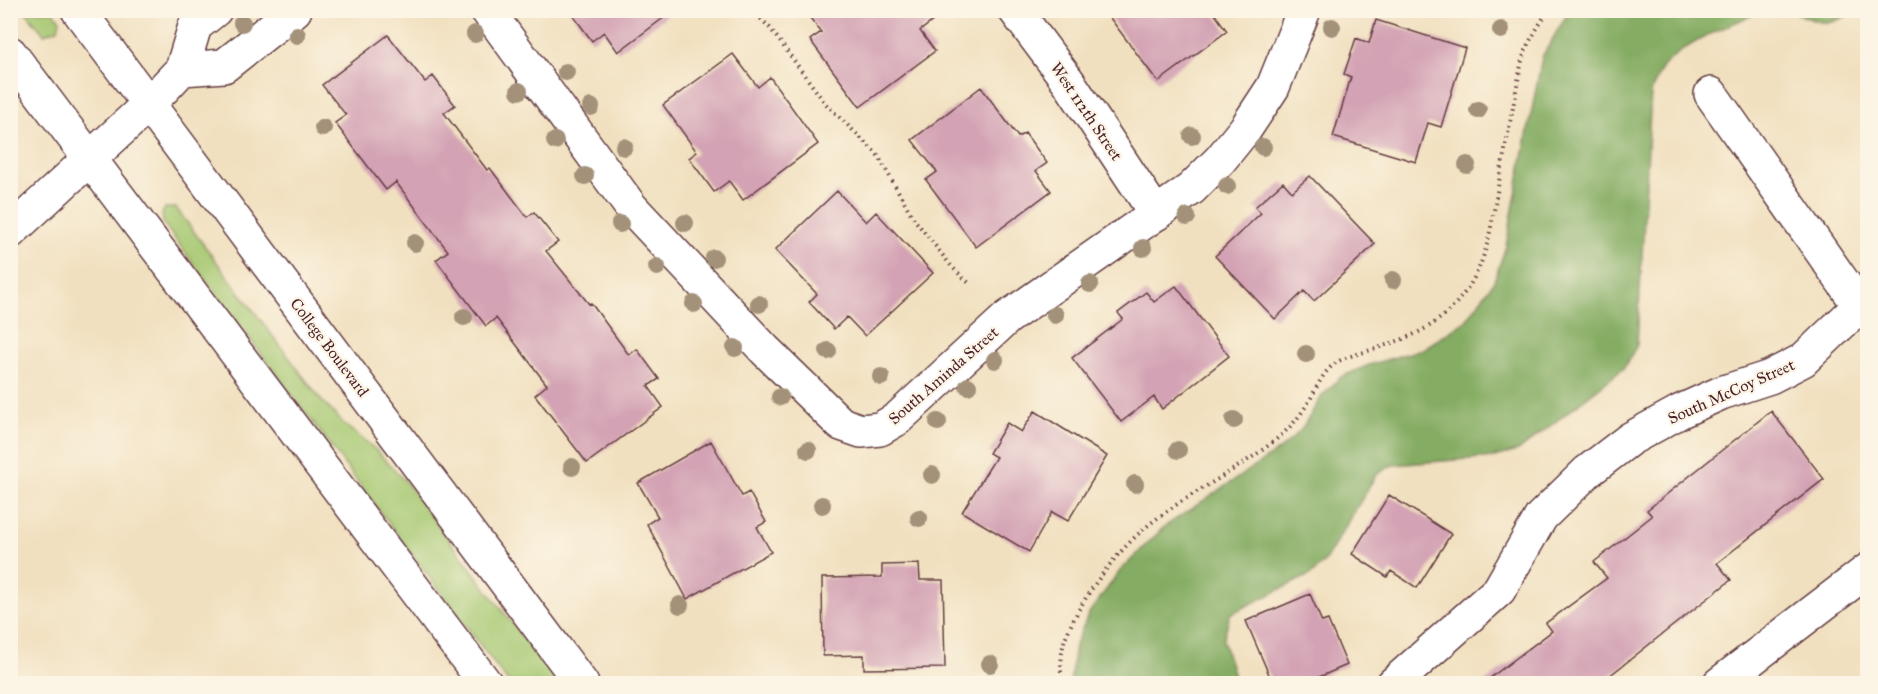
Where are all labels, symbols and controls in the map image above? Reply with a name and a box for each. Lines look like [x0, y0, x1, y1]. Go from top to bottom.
street label: West 112th Street [1047, 59, 1127, 164]
street label: College Boulevard [286, 294, 373, 401]
street label: South Aminda Street [885, 322, 1002, 428]
street label: South McCoy Street [1665, 355, 1798, 428]

